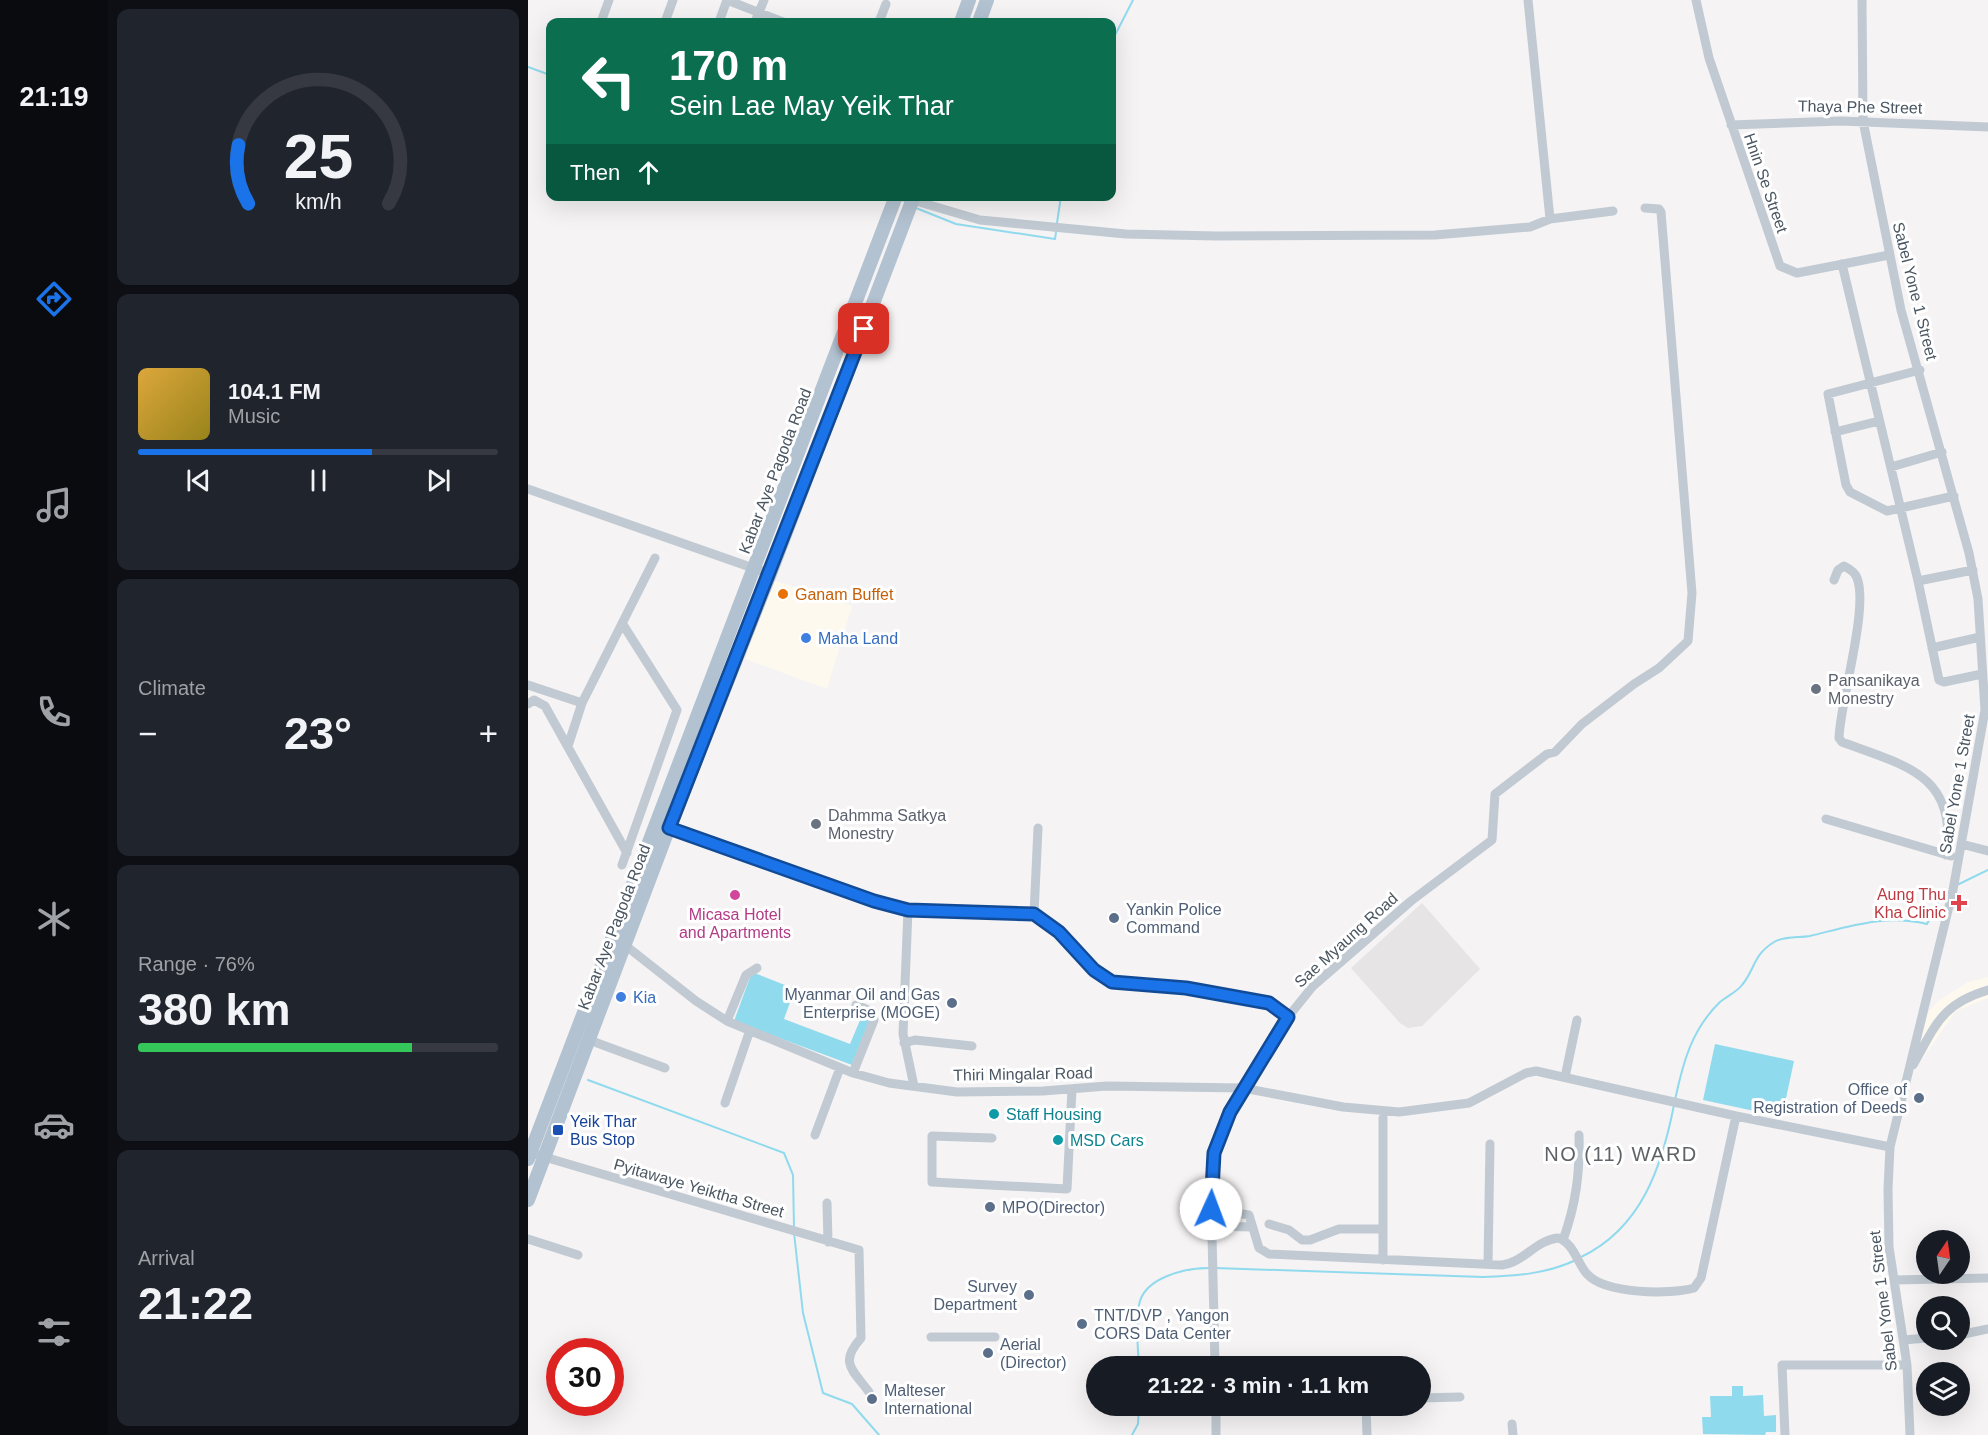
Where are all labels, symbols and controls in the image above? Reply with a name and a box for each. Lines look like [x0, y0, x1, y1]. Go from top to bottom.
icon: left [570, 42, 648, 120]
text: 170 m [669, 42, 788, 89]
text: 21:19 [19, 82, 89, 112]
text: Sein Lae May Yeik Thar [669, 91, 954, 121]
street label: Thaya Phe Street [1798, 97, 1923, 117]
text: 25 [283, 122, 353, 191]
street label: Hnin Se Street [1741, 131, 1791, 235]
icon: ahead [632, 156, 665, 189]
text: Then [570, 160, 620, 185]
text: km/h [295, 190, 341, 214]
street label: Sabel Yone 1 Street [1890, 220, 1940, 362]
icon: directions [33, 278, 75, 320]
pin [838, 303, 889, 354]
icon: arrive [847, 312, 880, 345]
text: 104.1 FM [228, 379, 321, 404]
street label: Kabar Aye Pagoda Road [736, 386, 814, 556]
text: Music [228, 405, 280, 427]
icon: previous [182, 464, 215, 497]
icon: pause [302, 464, 335, 497]
icon: next [422, 464, 455, 497]
icon: music [33, 484, 75, 526]
place label: Ganam Buffet [795, 586, 894, 603]
marker: Ganam Buffet [776, 587, 790, 601]
place label: Maha Land [818, 630, 898, 647]
marker: Maha Land [799, 631, 813, 645]
place label: Pansanikaya Monestry [1828, 672, 1920, 707]
text: Climate [138, 677, 206, 699]
marker: Pansanikaya Monestry [1809, 682, 1823, 696]
icon: phone [33, 691, 75, 733]
text: 23° [284, 708, 352, 759]
street label: Sabel Yone 1 Street [1936, 712, 1978, 855]
text: − [138, 715, 157, 752]
text: + [479, 715, 498, 752]
place label: Dahmma Satkya Monestry [828, 807, 946, 842]
marker: Dahmma Satkya Monestry [809, 817, 823, 831]
street label: Kabar Aye Pagoda Road [575, 842, 653, 1012]
place label: Aung Thu Kha Clinic [1874, 886, 1946, 921]
marker: Micasa Hotel and Apartments [728, 888, 742, 902]
street label: Sae Myaung Road [1291, 889, 1401, 991]
marker: Aung Thu Kha Clinic [1950, 894, 1968, 912]
icon: climate [33, 898, 75, 940]
place label: Yankin Police Command [1126, 901, 1222, 936]
place label: Micasa Hotel and Apartments [679, 906, 791, 941]
marker: Yankin Police Command [1107, 911, 1121, 925]
text: Range · 76% [138, 953, 255, 975]
text: 380 km [138, 984, 291, 1035]
place label: Myanmar Oil and Gas Enterprise (MOGE) [784, 986, 940, 1021]
place label: Kia [633, 989, 656, 1006]
marker: Kia [614, 990, 628, 1004]
marker: Myanmar Oil and Gas Enterprise (MOGE) [945, 996, 959, 1010]
street label: Thiri Mingalar Road [953, 1064, 1093, 1084]
place label: Office of Registration of Deeds [1753, 1081, 1908, 1116]
marker: Office of Registration of Deeds [1912, 1091, 1926, 1105]
icon: car [33, 1104, 75, 1146]
place label: Staff Housing [1006, 1106, 1102, 1123]
marker: Staff Housing [987, 1107, 1001, 1121]
place label: Yeik Thar Bus Stop [570, 1113, 637, 1148]
marker: Yeik Thar Bus Stop [551, 1123, 565, 1137]
place label: MSD Cars [1070, 1132, 1144, 1149]
marker: MSD Cars [1051, 1133, 1065, 1147]
district label: NO (11) WARD [1544, 1143, 1698, 1165]
street label: Pyitawaye Yeiktha Street [612, 1156, 787, 1221]
position arrow [1179, 1177, 1243, 1241]
place label: MPO(Director) [1002, 1199, 1105, 1216]
marker: MPO(Director) [983, 1200, 997, 1214]
street label: Sabel Yone 1 Street [1866, 1229, 1900, 1372]
north arrow [1916, 1230, 1970, 1284]
map controls [1916, 1230, 1970, 1416]
text: Arrival [138, 1247, 195, 1269]
text: 21:22 [138, 1278, 253, 1329]
place label: Survey Department [933, 1278, 1018, 1313]
marker: Survey Department [1022, 1288, 1036, 1302]
button: search [1916, 1296, 1970, 1350]
place label: TNT/DVP , Yangon CORS Data Center [1094, 1307, 1232, 1342]
icon: filters [33, 1311, 75, 1353]
marker: TNT/DVP , Yangon CORS Data Center [1075, 1317, 1089, 1331]
place label: Aerial (Director) [1000, 1336, 1067, 1371]
speed limit sign: 30 [546, 1338, 624, 1416]
marker: Aerial (Director) [981, 1346, 995, 1360]
button: layers [1916, 1362, 1970, 1416]
text: 21:22 · 3 min · 1.1 km [1148, 1373, 1369, 1398]
place label: Malteser International [884, 1382, 972, 1417]
marker: Malteser International [865, 1392, 879, 1406]

